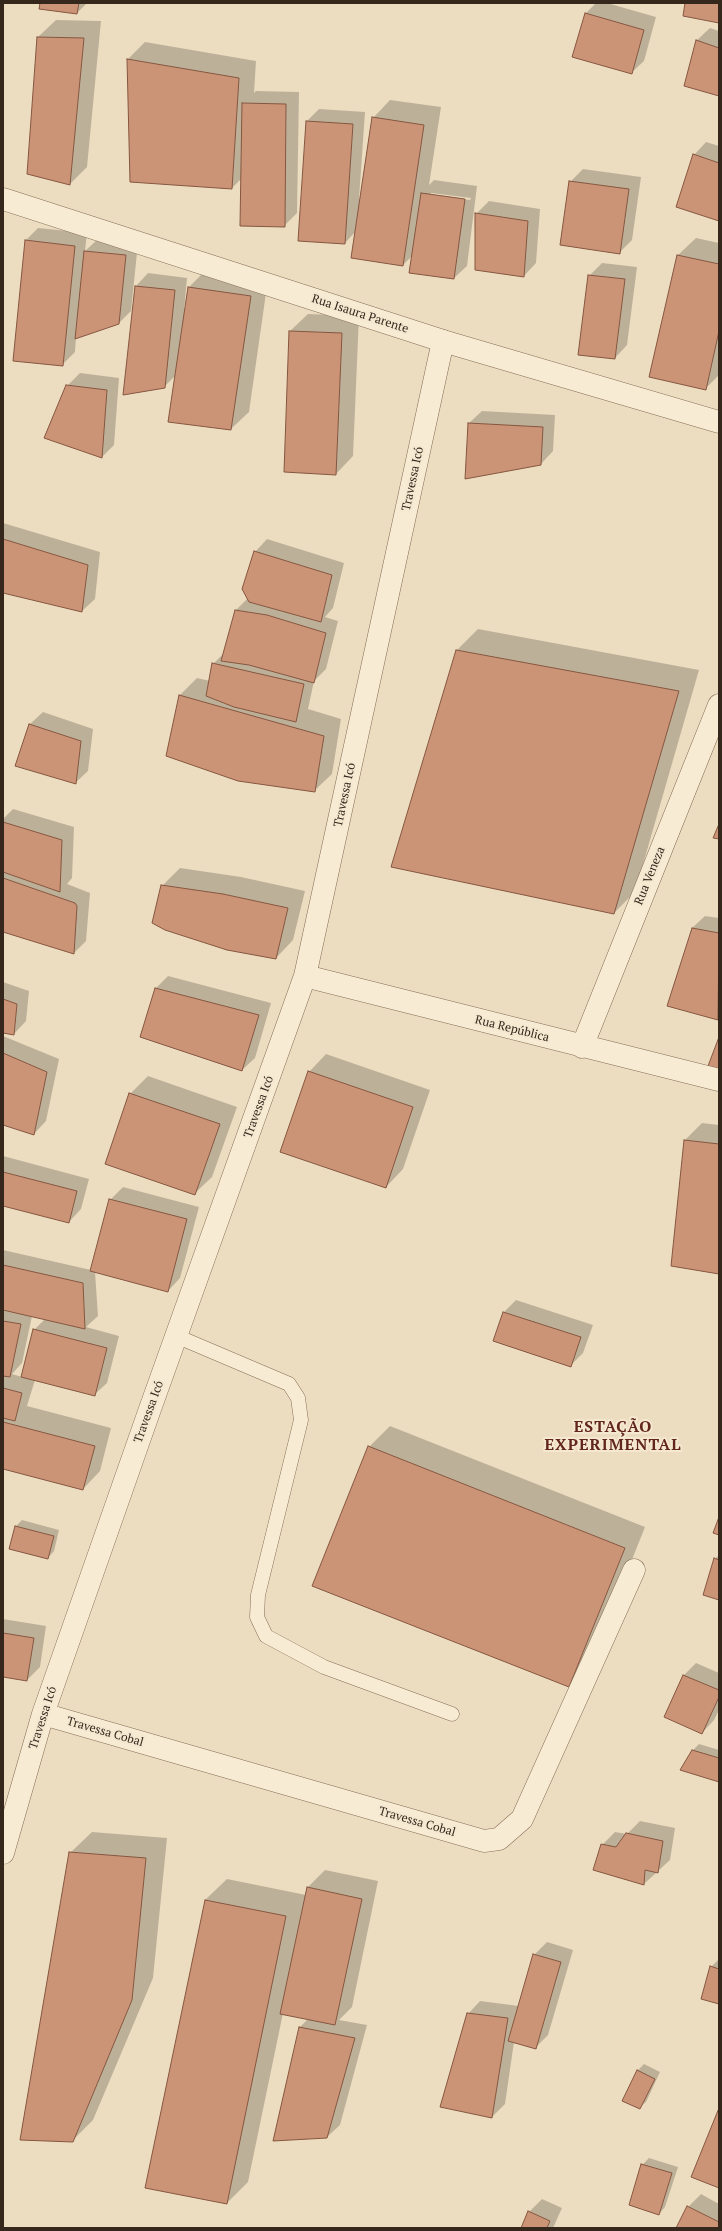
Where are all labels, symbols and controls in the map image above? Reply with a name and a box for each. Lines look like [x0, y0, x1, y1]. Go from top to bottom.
street label: Rua Isaura Parente [310, 292, 410, 336]
street label: Travessa Icó [399, 446, 427, 512]
street label: Travessa Icó [331, 762, 359, 828]
street label: Rua Veneza [632, 845, 668, 907]
street label: Rua República [473, 1013, 551, 1045]
street label: Travessa Icó [241, 1074, 277, 1140]
street label: Travessa Icó [131, 1379, 167, 1445]
district label: ESTAÇÃO EXPERIMENTAL [544, 1417, 682, 1455]
street label: Travessa Icó [26, 1685, 60, 1751]
street label: Travessa Cobal [65, 1714, 145, 1750]
street label: Travessa Cobal [377, 1804, 457, 1840]

